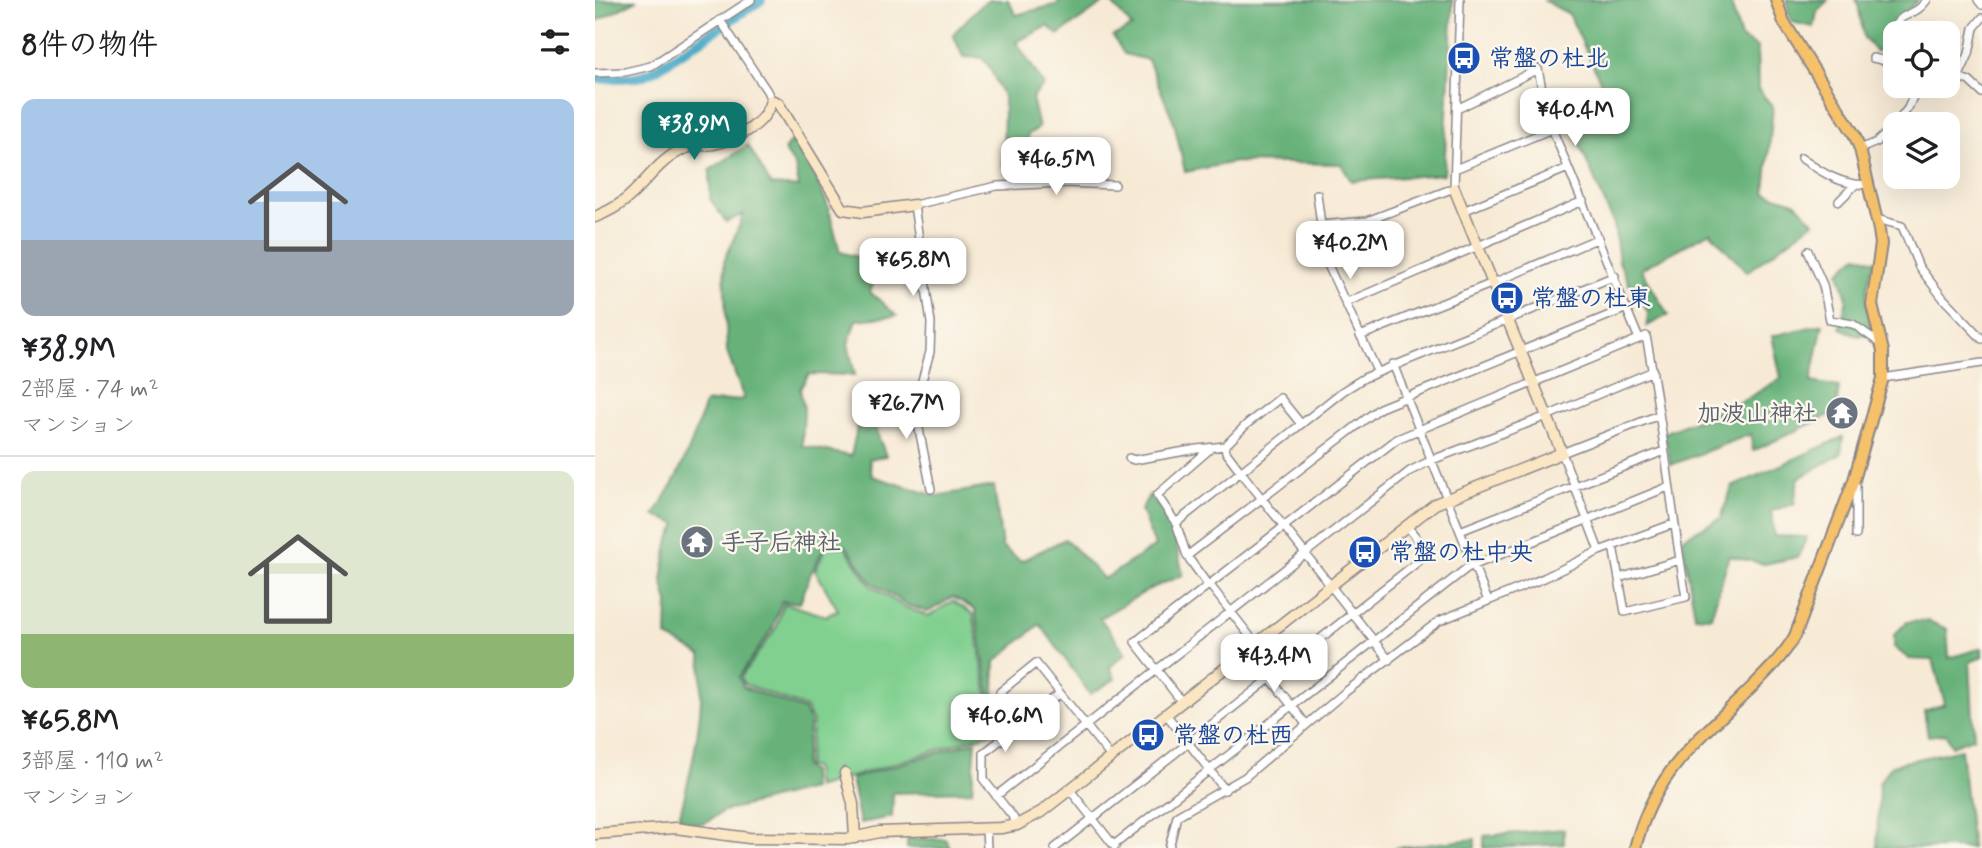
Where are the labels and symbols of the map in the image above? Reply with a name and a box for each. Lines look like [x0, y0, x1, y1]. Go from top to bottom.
bus stop icon: 常盤の杜北 [1445, 39, 1483, 77]
place label: 常盤の杜北 [1489, 44, 1609, 75]
pin: ¥40.4M [1518, 88, 1632, 148]
pin: ¥38.9M [637, 102, 751, 162]
pin: ¥46.5M [999, 138, 1113, 197]
pin: ¥40.2M [1293, 222, 1407, 281]
pin: ¥65.8M [856, 238, 970, 298]
bus stop icon: 常盤の杜東 [1488, 279, 1526, 317]
place label: 常盤の杜東 [1531, 284, 1651, 315]
pin: ¥26.7M [849, 382, 963, 441]
temple icon: 加波山神社 [1823, 394, 1861, 432]
place label: 加波山神社 [1697, 399, 1817, 430]
temple icon: 手子后神社 [678, 523, 716, 561]
place label: 手子后神社 [721, 528, 841, 559]
bus stop icon: 常盤の杜中央 [1346, 533, 1384, 571]
place label: 常盤の杜中央 [1389, 538, 1533, 569]
pin: ¥43.4M [1217, 634, 1331, 694]
pin: ¥40.6M [948, 694, 1062, 754]
bus stop icon: 常盤の杜西 [1129, 716, 1167, 754]
place label: 常盤の杜西 [1173, 721, 1293, 752]

